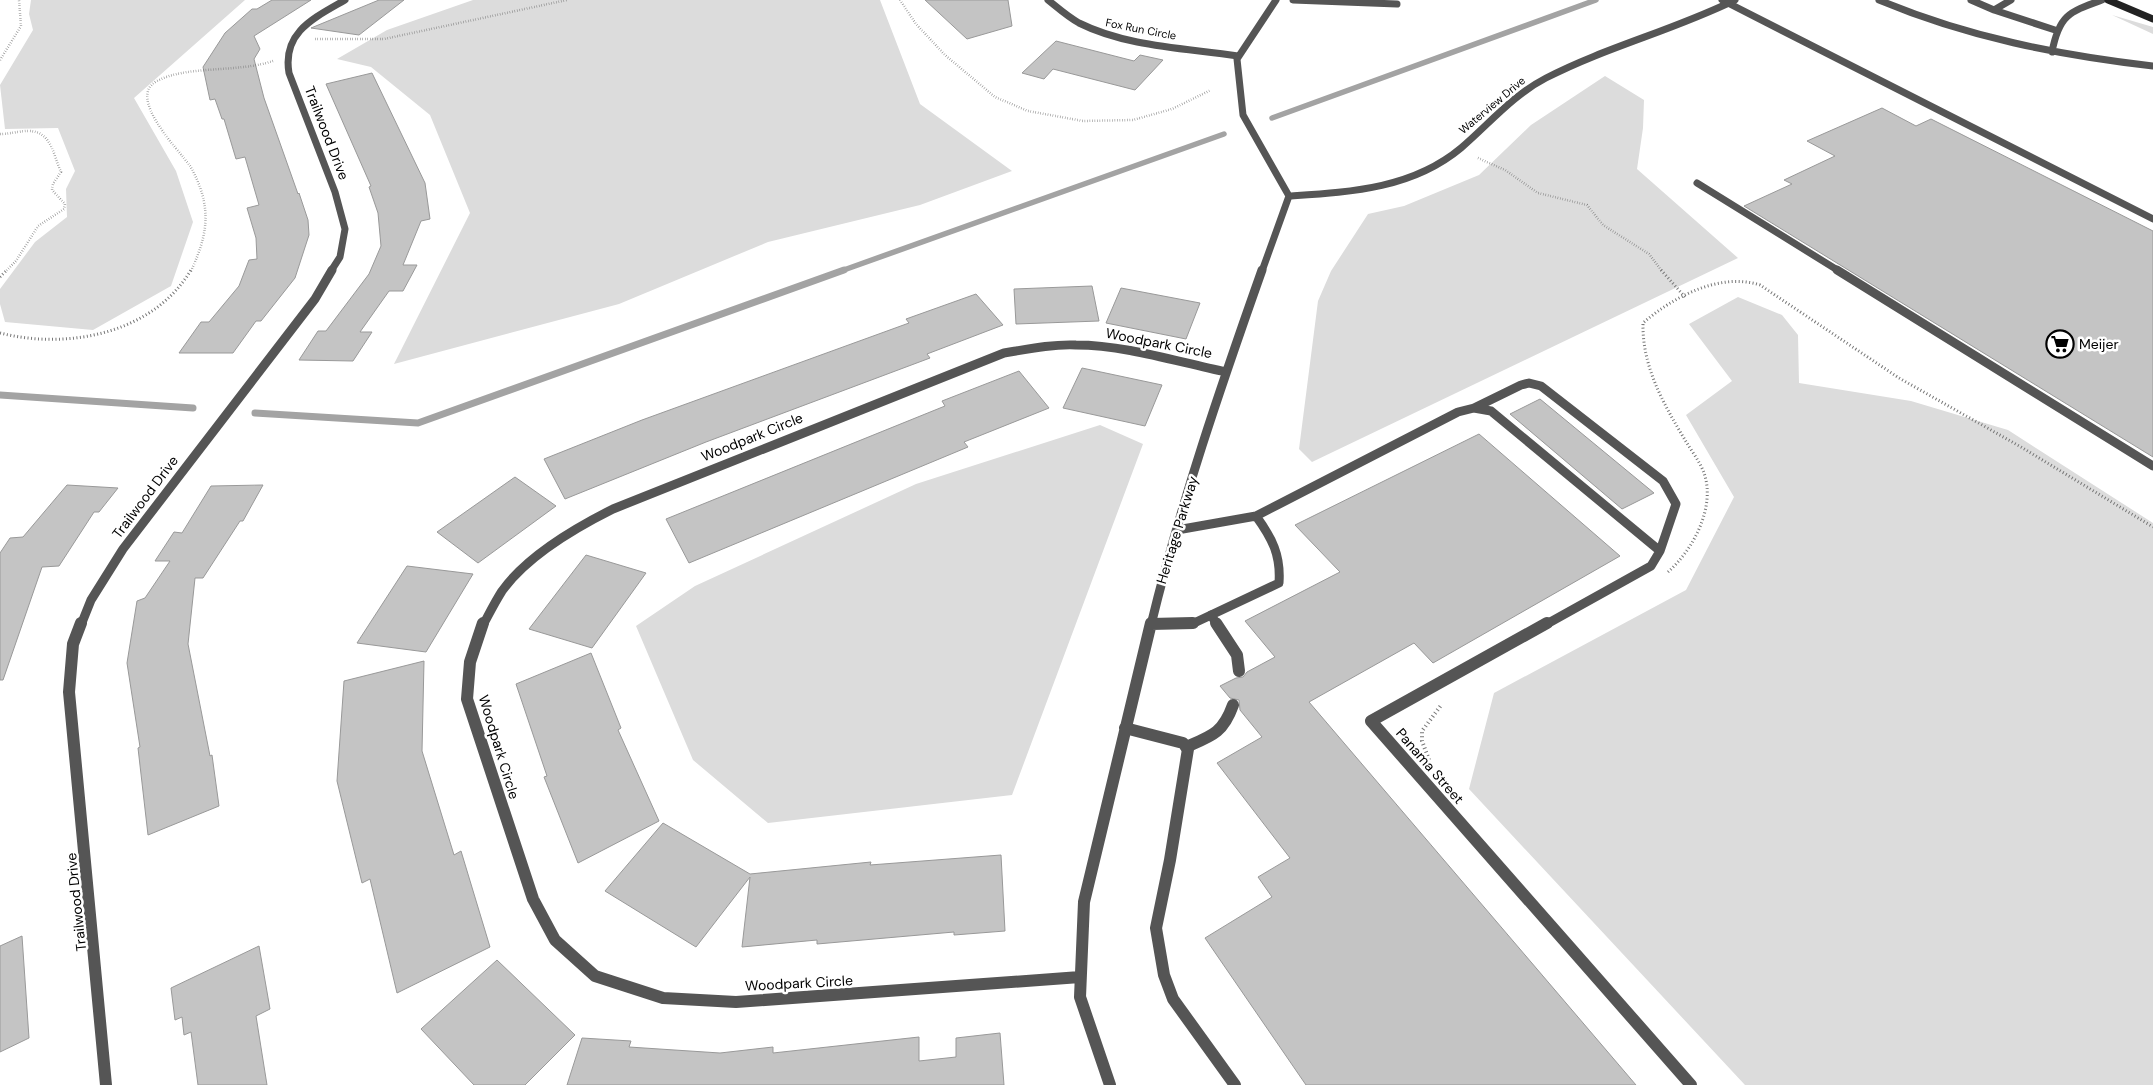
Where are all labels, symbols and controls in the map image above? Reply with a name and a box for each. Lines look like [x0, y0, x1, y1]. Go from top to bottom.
street label: Fox Run Circle [1104, 15, 1178, 43]
street label: Waterview Drive [1456, 73, 1528, 137]
street label: Trailwood Drive [301, 84, 353, 182]
street label: Woodpark Circle [1104, 324, 1214, 362]
supermarket icon: Meijer [2045, 329, 2075, 359]
place label: Meijer [2079, 335, 2119, 353]
street label: Woodpark Circle [699, 408, 805, 466]
street label: Trailwood Drive [108, 452, 182, 542]
street label: Heritage Parkway [1152, 474, 1202, 586]
street label: Woodpark Circle [475, 693, 523, 801]
street label: Panama Street [1392, 724, 1468, 808]
street label: Trailwood Drive [62, 852, 90, 952]
street label: Woodpark Circle [745, 971, 853, 995]

